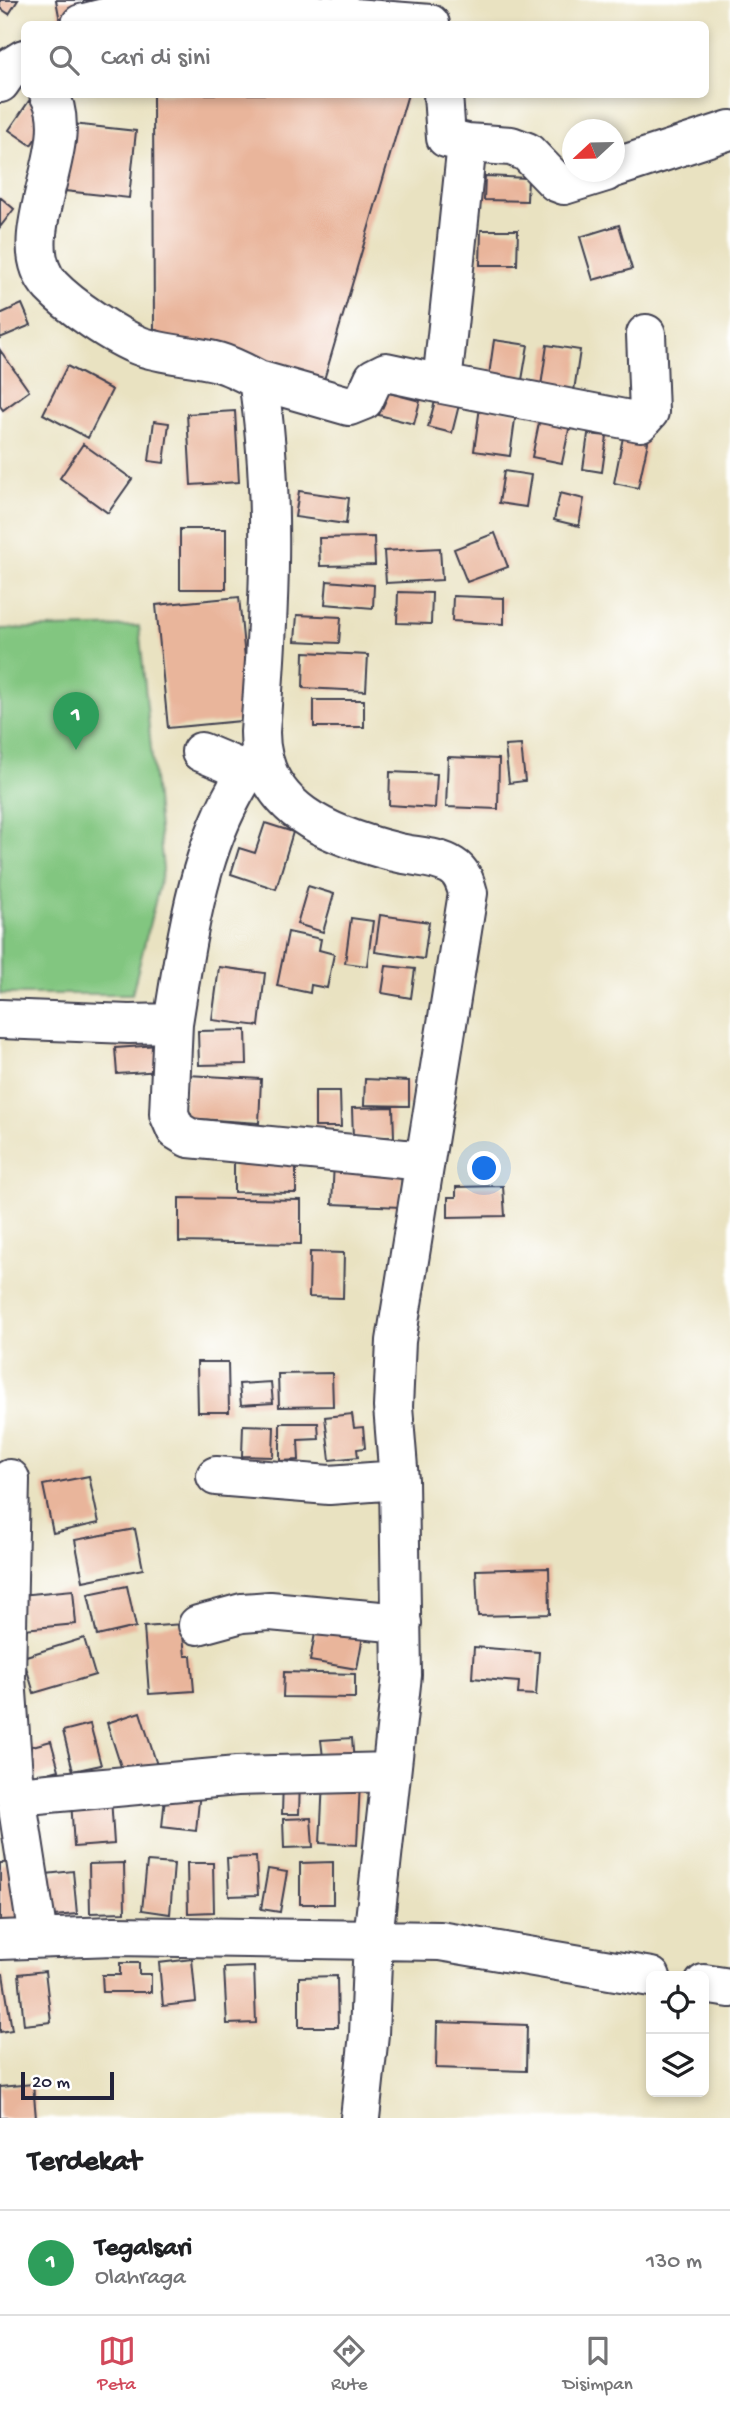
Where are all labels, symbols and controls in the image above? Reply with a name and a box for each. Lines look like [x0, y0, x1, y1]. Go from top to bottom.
search box [21, 21, 709, 98]
icon: search [45, 41, 83, 79]
text: Cari di sini [101, 44, 211, 75]
north arrow [562, 119, 625, 182]
pin: 1 [53, 692, 99, 750]
your location [467, 1151, 501, 1185]
map controls [646, 1971, 709, 2097]
button: locate [646, 1971, 709, 2034]
button: layers [646, 2034, 709, 2097]
scale bar [21, 2069, 114, 2101]
text: 20 m [32, 2072, 70, 2095]
text: Terdekat [28, 2146, 141, 2181]
text: Tegalsari [95, 2234, 192, 2265]
text: 1 [46, 2249, 56, 2276]
text: 130 m [646, 2249, 702, 2276]
text: Olahraga [95, 2265, 186, 2292]
tab: Peta [97, 2332, 136, 2397]
tab: Rute [330, 2332, 368, 2397]
tab: Disimpan [563, 2332, 633, 2397]

